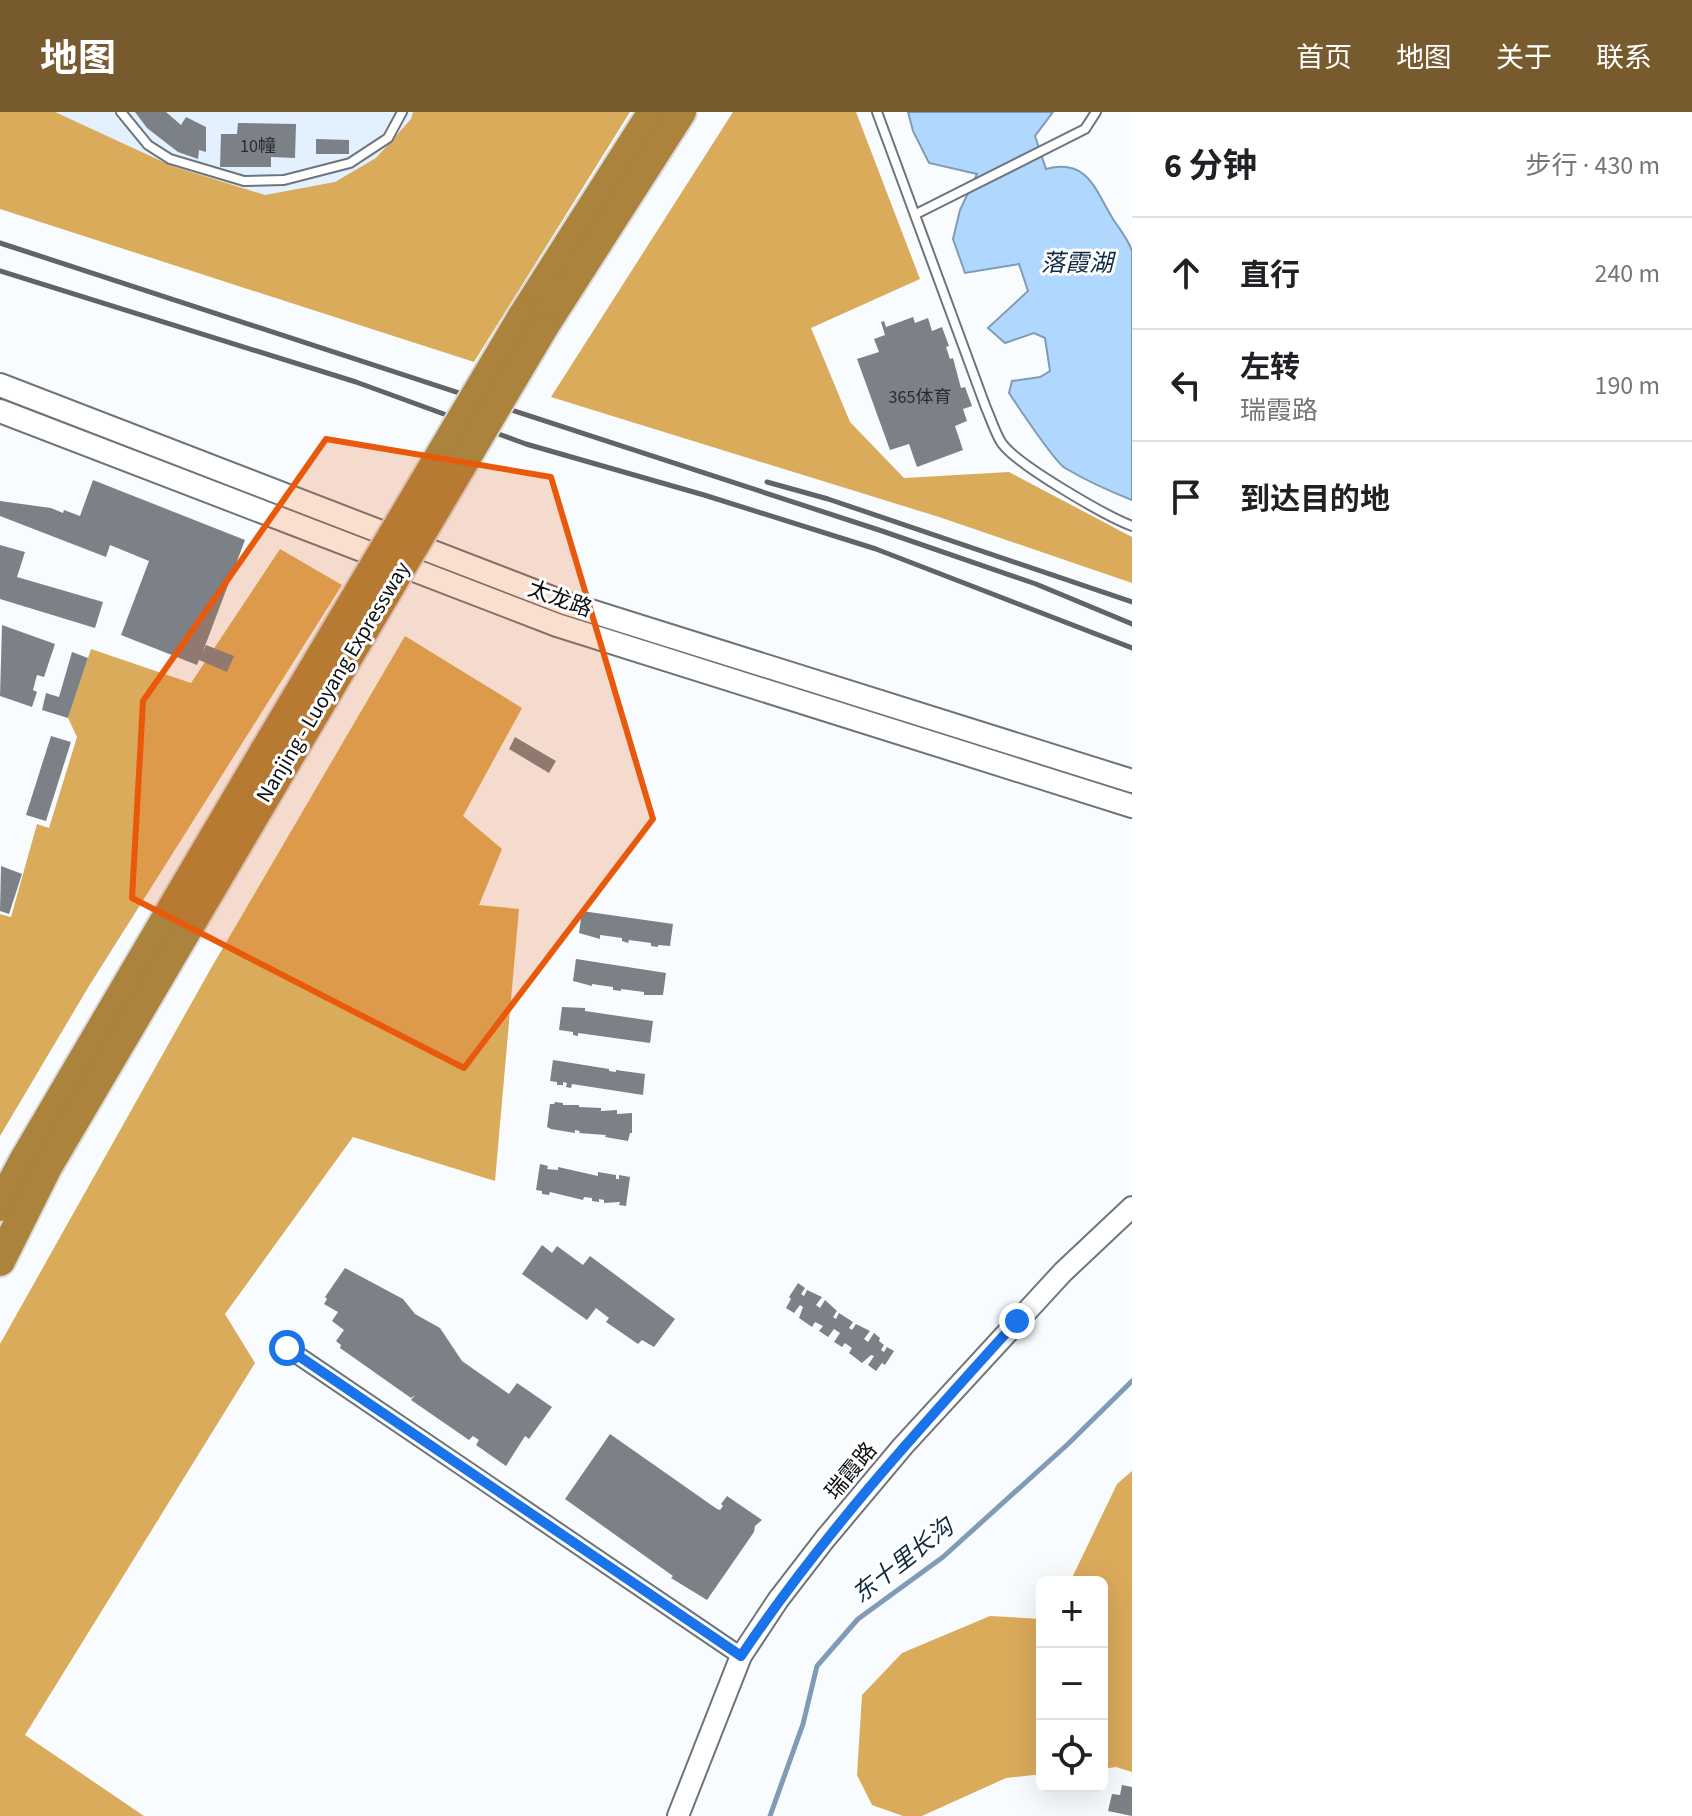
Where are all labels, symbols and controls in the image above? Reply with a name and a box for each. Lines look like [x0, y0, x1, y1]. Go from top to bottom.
text: 地图 [40, 32, 116, 86]
text: 首页 [1296, 38, 1352, 78]
text: 地图 [1396, 38, 1452, 78]
text: 关于 [1496, 38, 1552, 78]
text: 联系 [1596, 38, 1652, 78]
house number: 10幢 [240, 134, 276, 159]
text: 6 分钟 [1164, 142, 1257, 191]
text: 步行 · 430 m [1526, 147, 1660, 184]
water label: 落霞湖 [1041, 246, 1117, 281]
icon: ahead [1164, 251, 1208, 295]
text: 直行 [1240, 254, 1300, 297]
text: 240 m [1594, 255, 1660, 292]
text: 左转 [1240, 346, 1300, 389]
icon: left [1164, 363, 1208, 407]
text: 190 m [1594, 367, 1660, 404]
house number: 365体育 [889, 385, 951, 410]
text: 瑞霞路 [1240, 392, 1318, 429]
icon: arrive [1164, 475, 1208, 519]
text: 到达目的地 [1240, 478, 1390, 521]
street label: Nanjing - Luoyang Expressway [248, 555, 418, 809]
street label: 太龙路 [524, 573, 596, 625]
route end [999, 1303, 1035, 1339]
route start [269, 1330, 305, 1366]
street label: 瑞霞路 [818, 1435, 884, 1507]
water label: 东十里长沟 [845, 1508, 963, 1612]
map controls [1036, 1576, 1108, 1792]
button: + [1036, 1576, 1108, 1648]
button: − [1036, 1648, 1108, 1720]
button: locate [1036, 1720, 1108, 1792]

